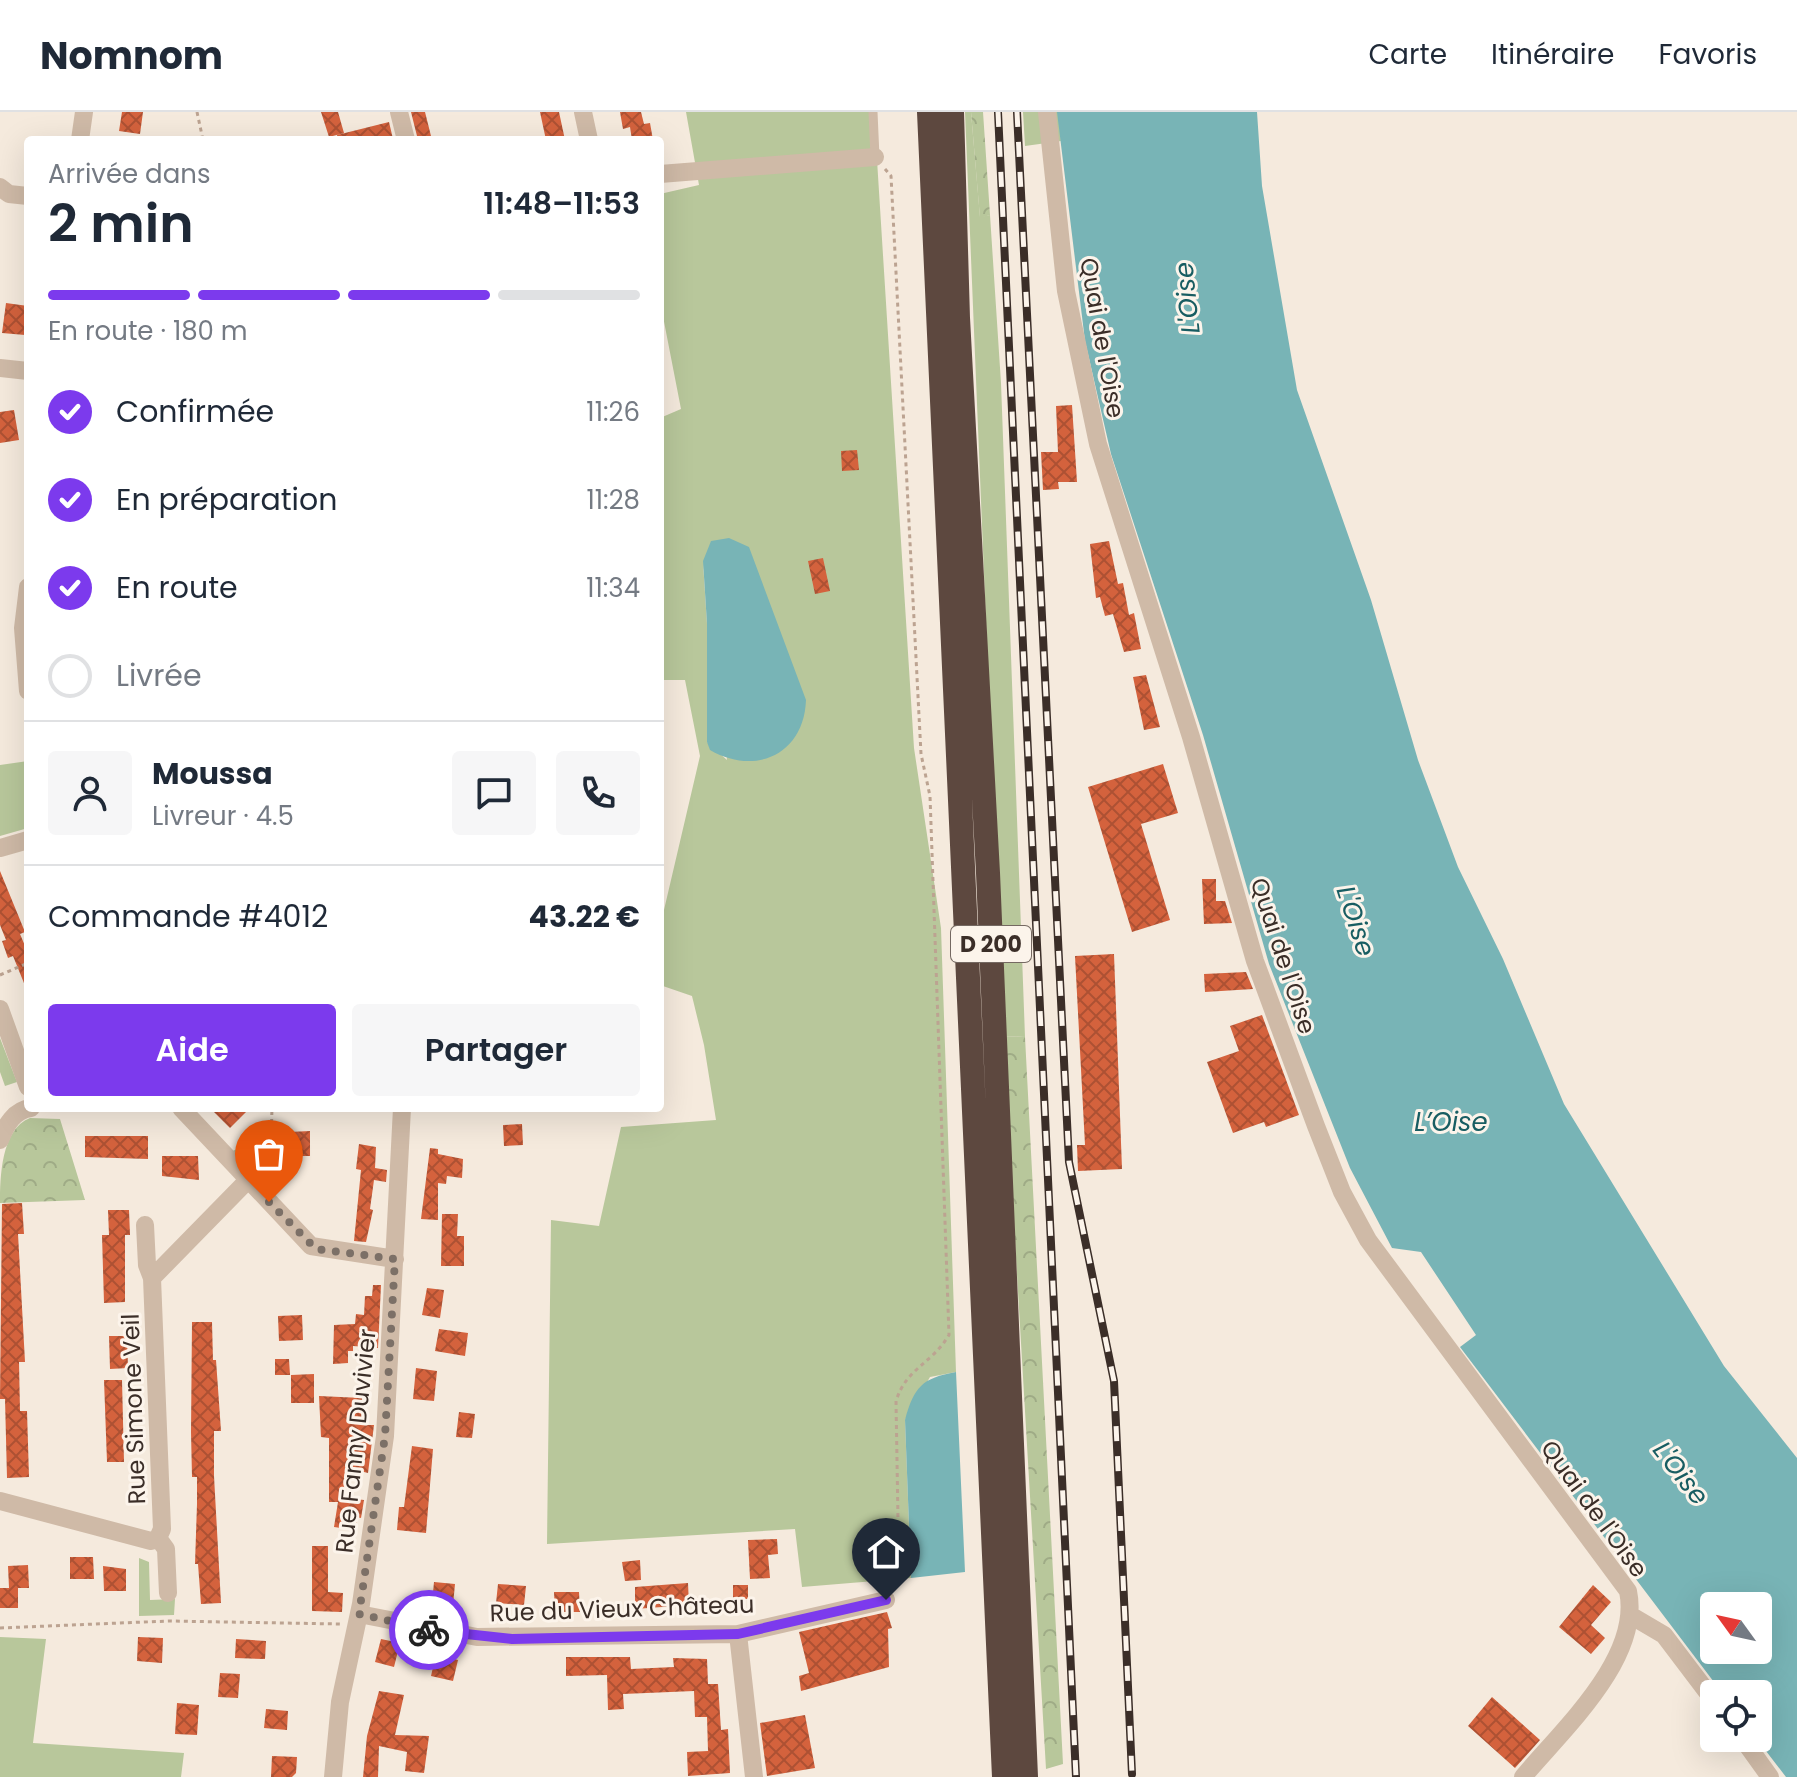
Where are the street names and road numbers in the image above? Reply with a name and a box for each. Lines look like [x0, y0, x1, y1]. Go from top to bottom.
street label: Quai de l'Oise [1072, 255, 1133, 421]
street label: Quai de l'Oise [1243, 874, 1324, 1038]
road number: D 200 [951, 926, 1031, 962]
street label: Rue Simone Veil [114, 1313, 153, 1505]
street label: Rue Fanny Duvivier [327, 1327, 384, 1555]
street label: Quai de l'Oise [1533, 1433, 1655, 1584]
street label: Rue du Vieux Château [489, 1587, 755, 1630]

